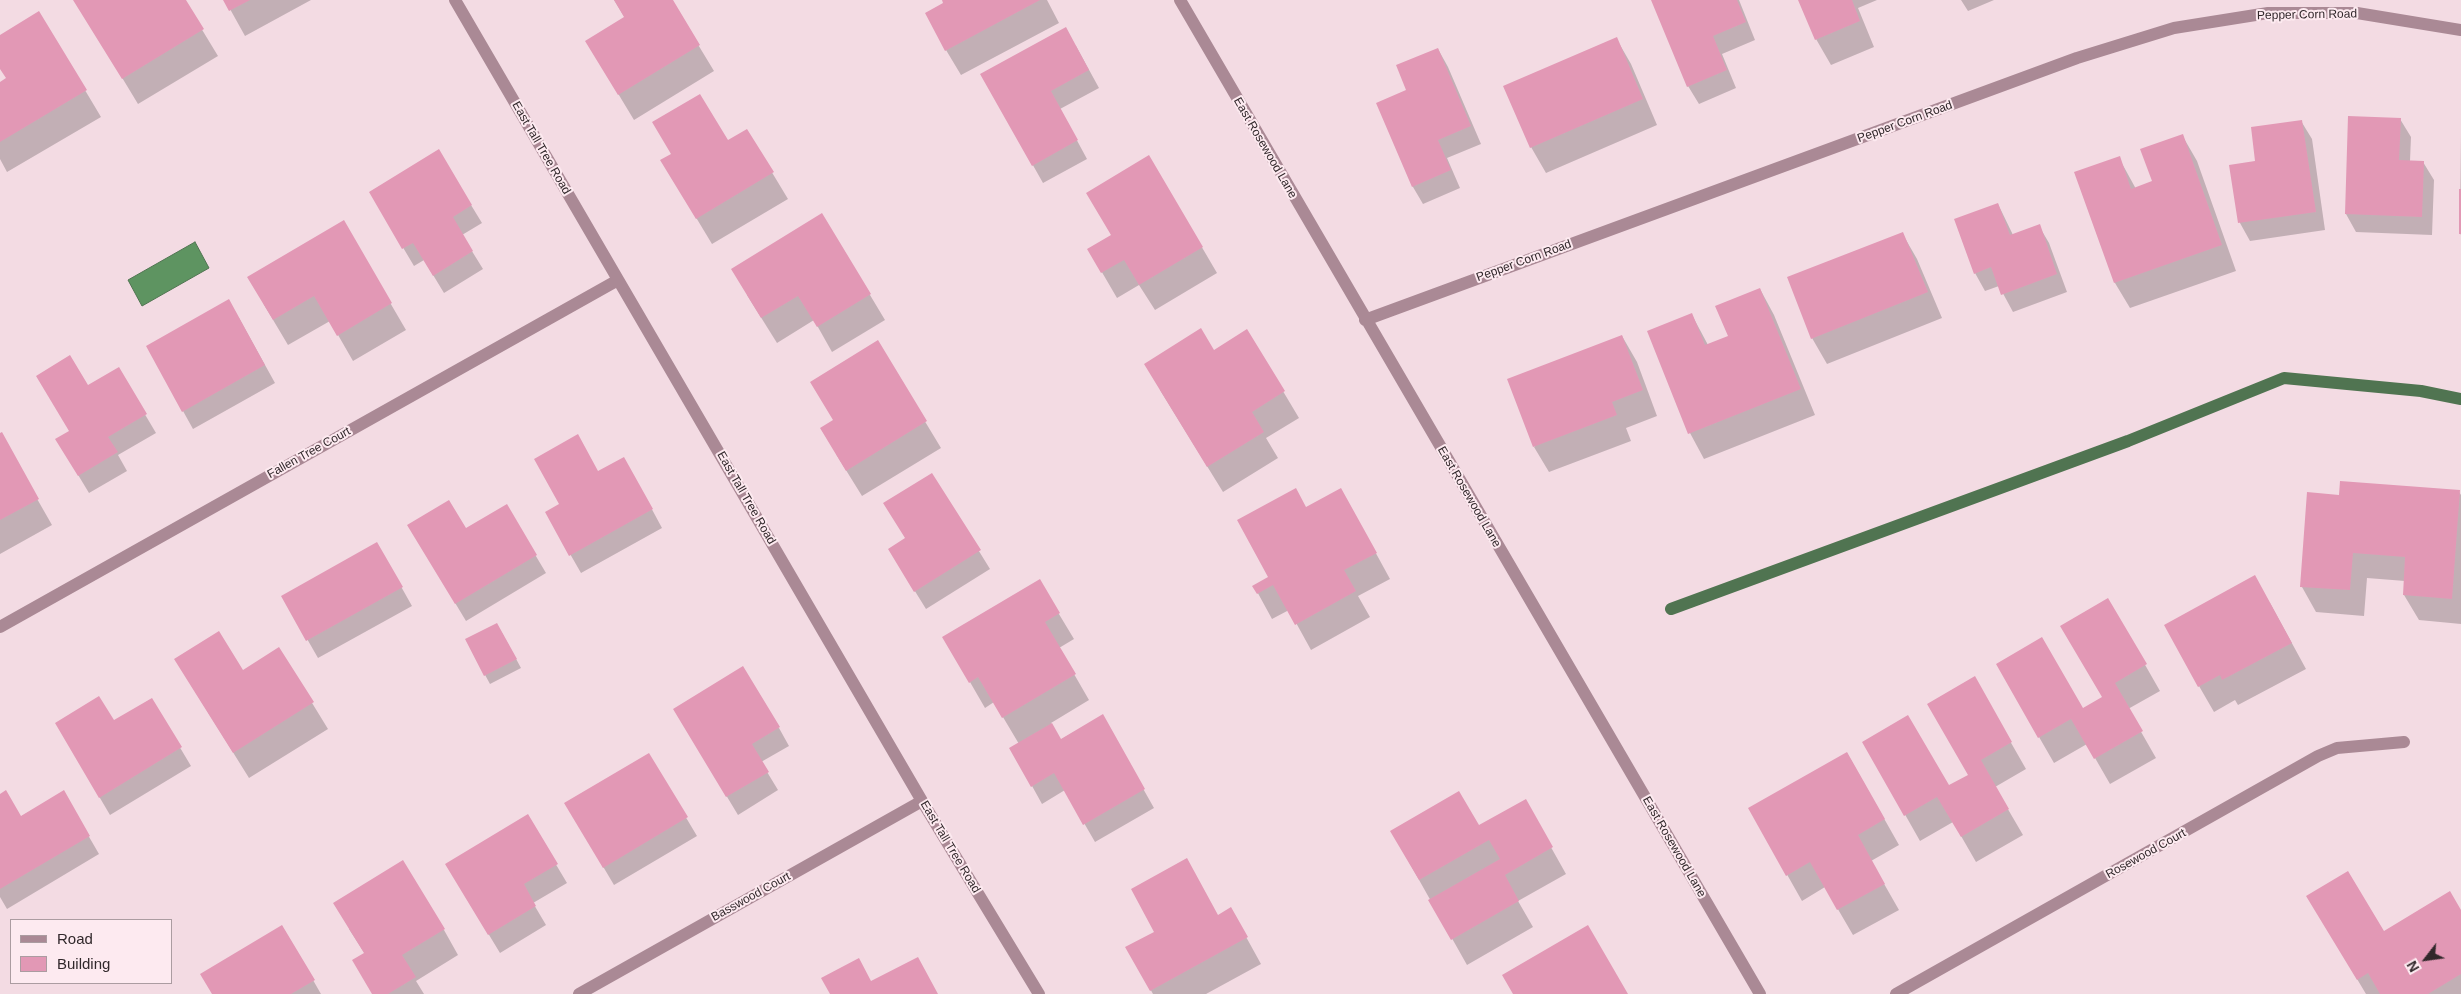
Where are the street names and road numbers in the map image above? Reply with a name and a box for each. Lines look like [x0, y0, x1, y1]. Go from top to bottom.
street label: Pepper Corn Road [2257, 7, 2357, 23]
street label: East Rosewood Lane [1230, 95, 1300, 201]
street label: Pepper Corn Road [1856, 98, 1954, 146]
street label: East Tall Tree Road [509, 99, 573, 197]
street label: Pepper Corn Road [1475, 237, 1573, 285]
street label: Fallen Tree Court [265, 424, 353, 482]
street label: East Rosewood Lane [1434, 444, 1504, 550]
street label: East Tall Tree Road [714, 449, 778, 547]
street label: East Rosewood Lane [1639, 794, 1709, 900]
street label: East Tall Tree Road [917, 798, 983, 896]
street label: Rosewood Court [2103, 826, 2189, 882]
street label: Basswood Court [709, 869, 793, 925]

